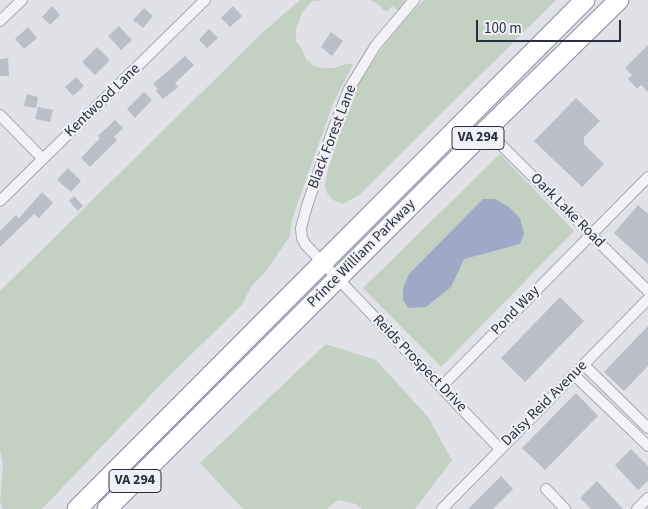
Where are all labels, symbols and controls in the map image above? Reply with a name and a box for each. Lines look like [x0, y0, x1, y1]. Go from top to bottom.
scale bar [478, 10, 623, 42]
text: 100 m [484, 18, 522, 39]
street label: Kentwood Lane [61, 60, 145, 142]
street label: Black Forest Lane [305, 82, 361, 192]
road number: VA 294 [452, 126, 504, 150]
street label: Oark Lake Road [526, 170, 608, 252]
street label: Prince William Parkway [304, 196, 420, 312]
street label: Pond Way [488, 282, 544, 340]
street label: Reids Prospect Drive [368, 312, 470, 416]
street label: Daisy Reid Avenue [498, 357, 592, 451]
road number: VA 294 [109, 470, 161, 492]

